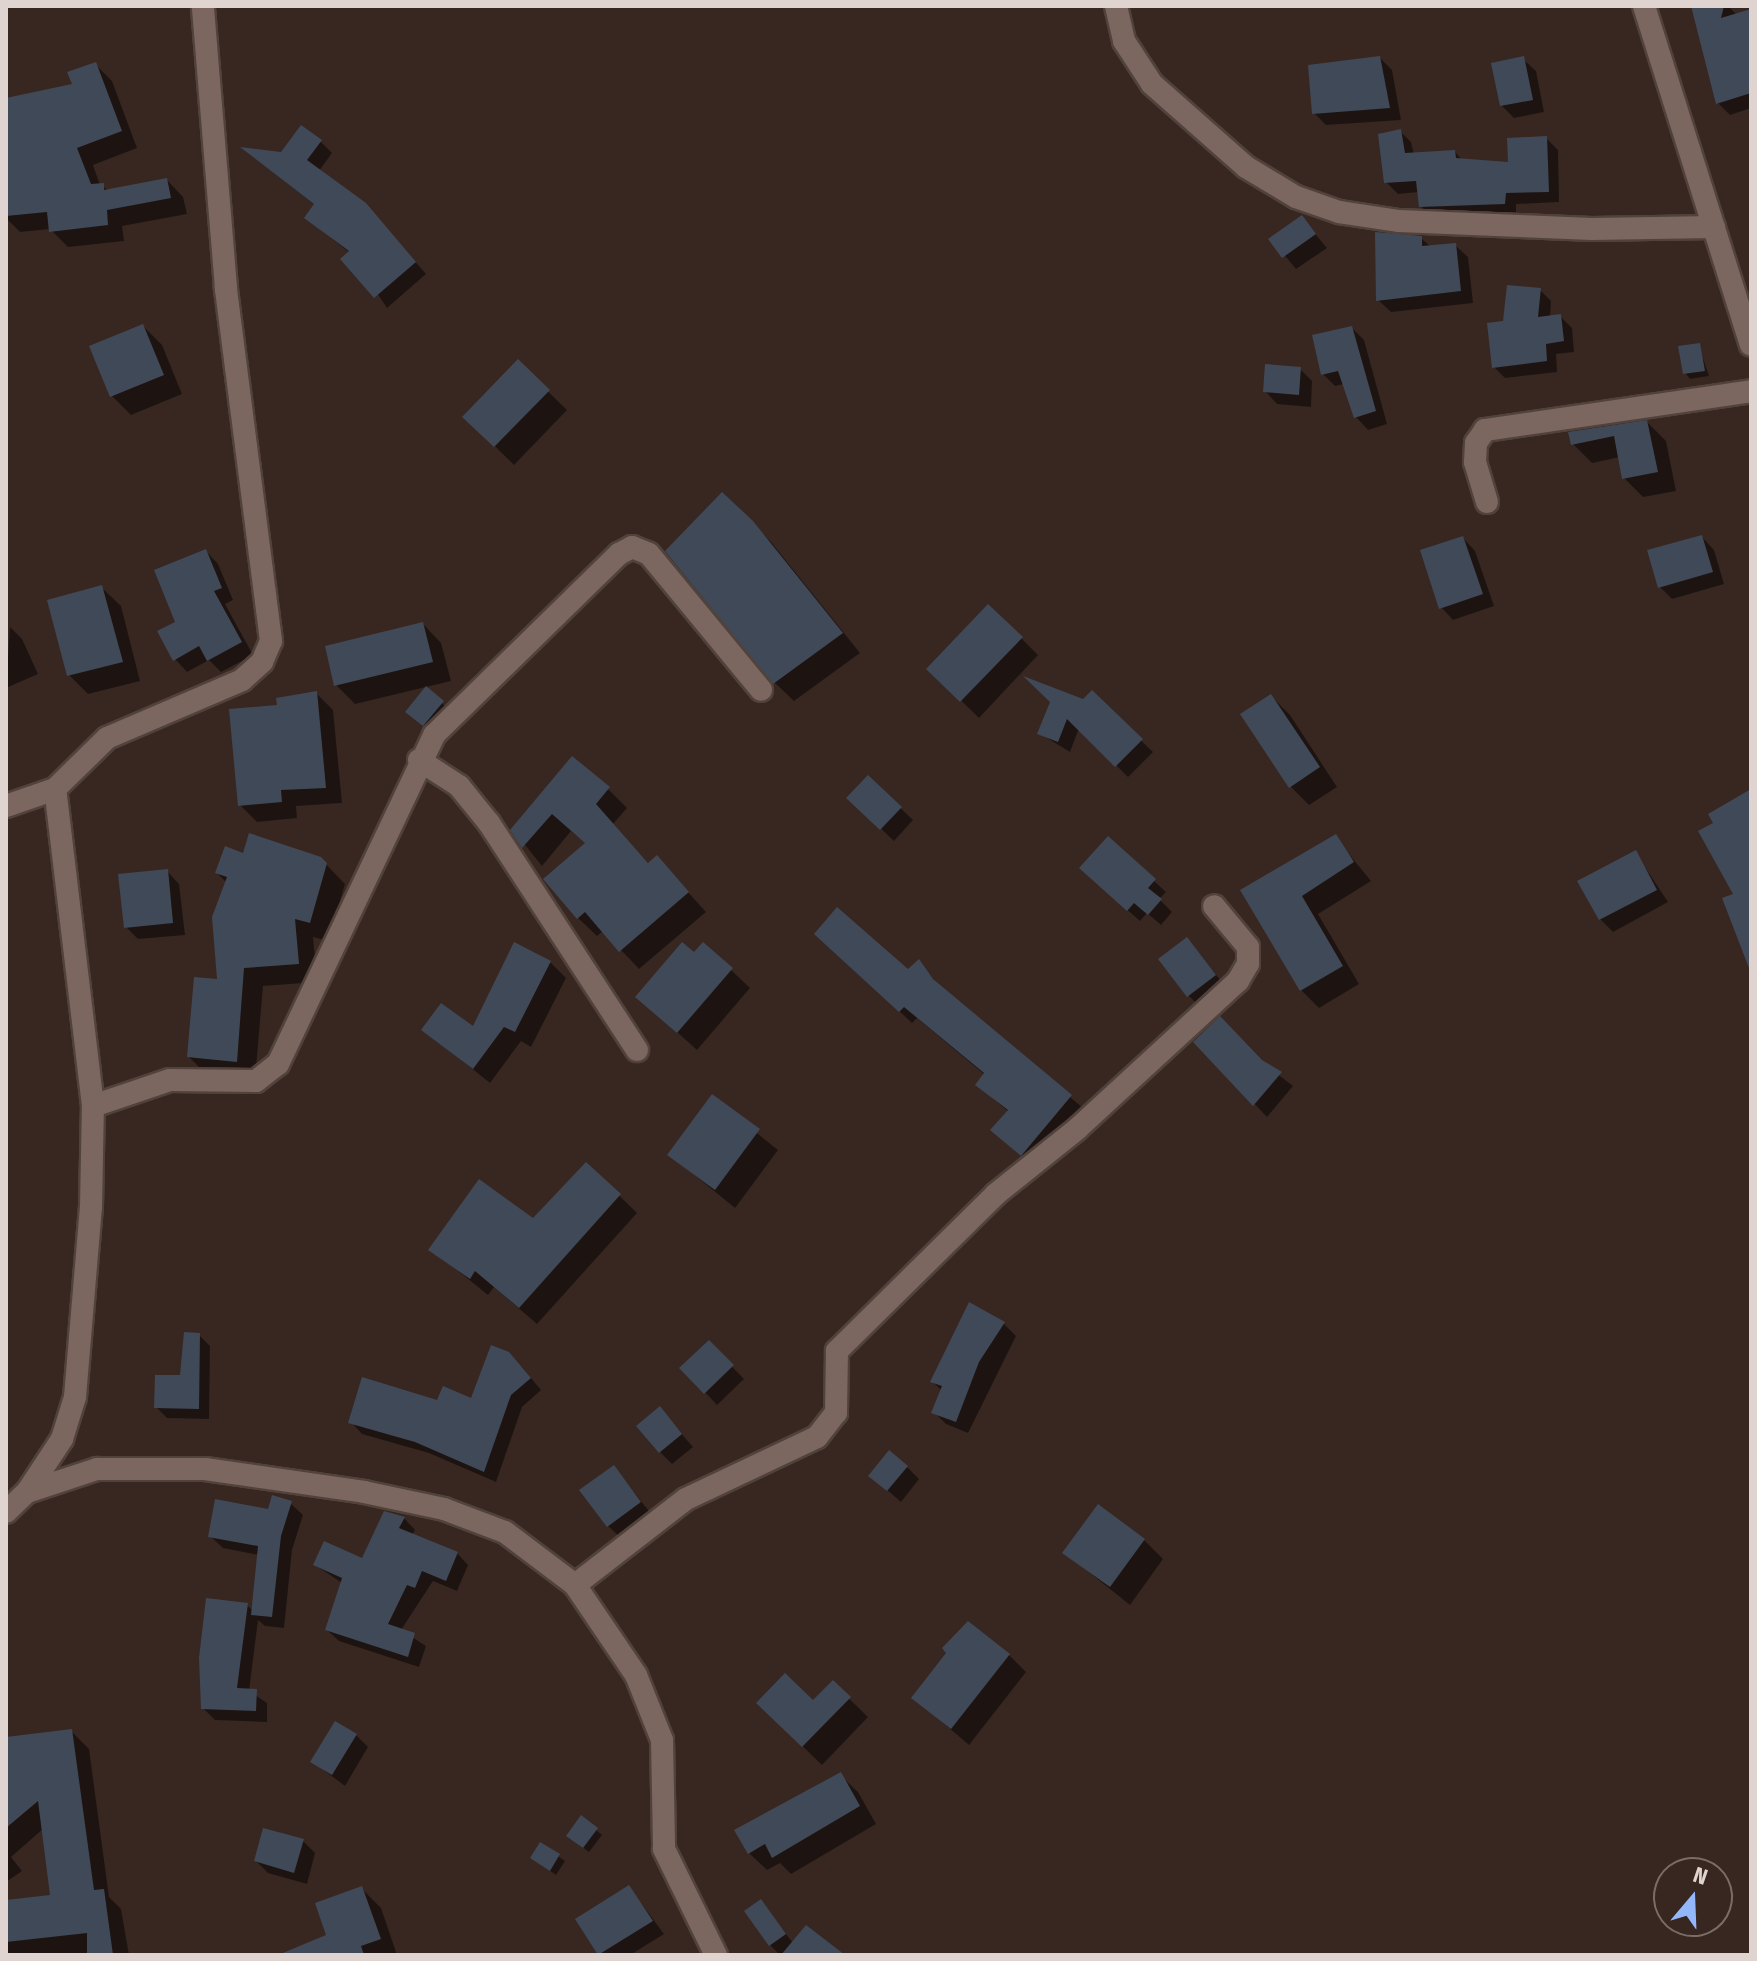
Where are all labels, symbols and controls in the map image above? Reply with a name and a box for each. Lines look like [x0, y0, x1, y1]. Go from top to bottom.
north arrow [1653, 1857, 1733, 1937]
text: N [1690, 1861, 1711, 1891]

